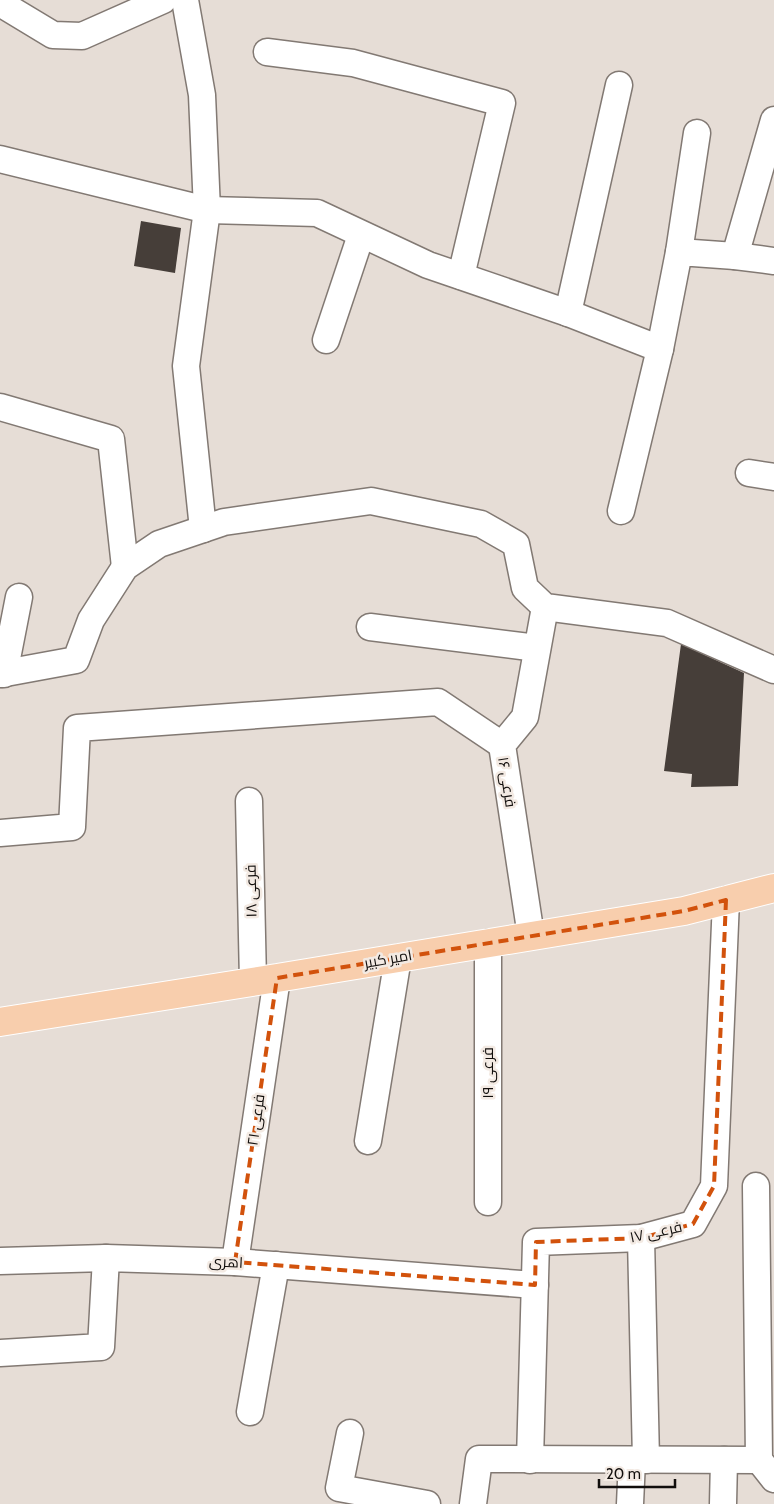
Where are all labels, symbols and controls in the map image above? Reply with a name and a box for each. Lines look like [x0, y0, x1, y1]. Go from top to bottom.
street label: فرعی ۱۶ [493, 755, 520, 809]
street label: فرعی ۱۸ [242, 864, 261, 918]
street label: امیر کبیر [361, 946, 414, 972]
street label: فرعی ۱۹ [479, 1047, 498, 1099]
street label: فرعی ۲۱ [243, 1093, 269, 1147]
street label: فرعی ۱۷ [628, 1218, 684, 1247]
street label: اهری [209, 1252, 243, 1273]
scale bar [599, 1456, 675, 1488]
text: 20 m [606, 1465, 641, 1483]

